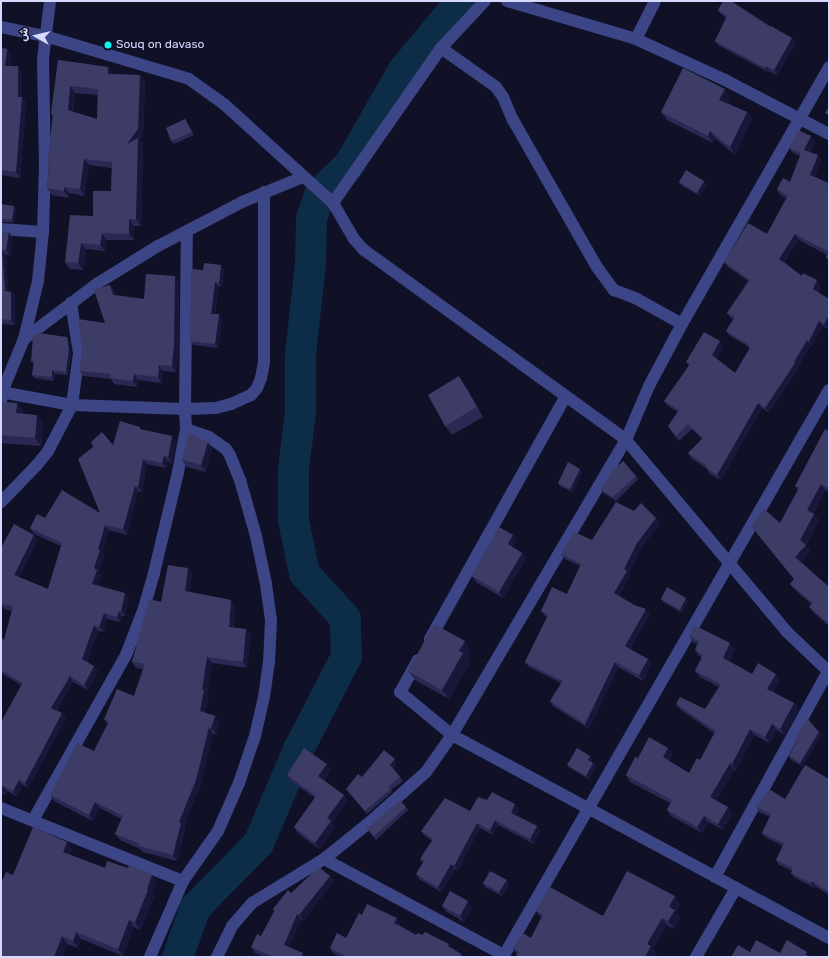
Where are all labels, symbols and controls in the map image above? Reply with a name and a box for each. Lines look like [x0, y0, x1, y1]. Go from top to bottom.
north arrow [16, 16, 56, 56]
text: ش [16, 26, 31, 42]
place label: Souq on davaso [116, 38, 204, 52]
marker: Souq on davaso [103, 40, 113, 50]

